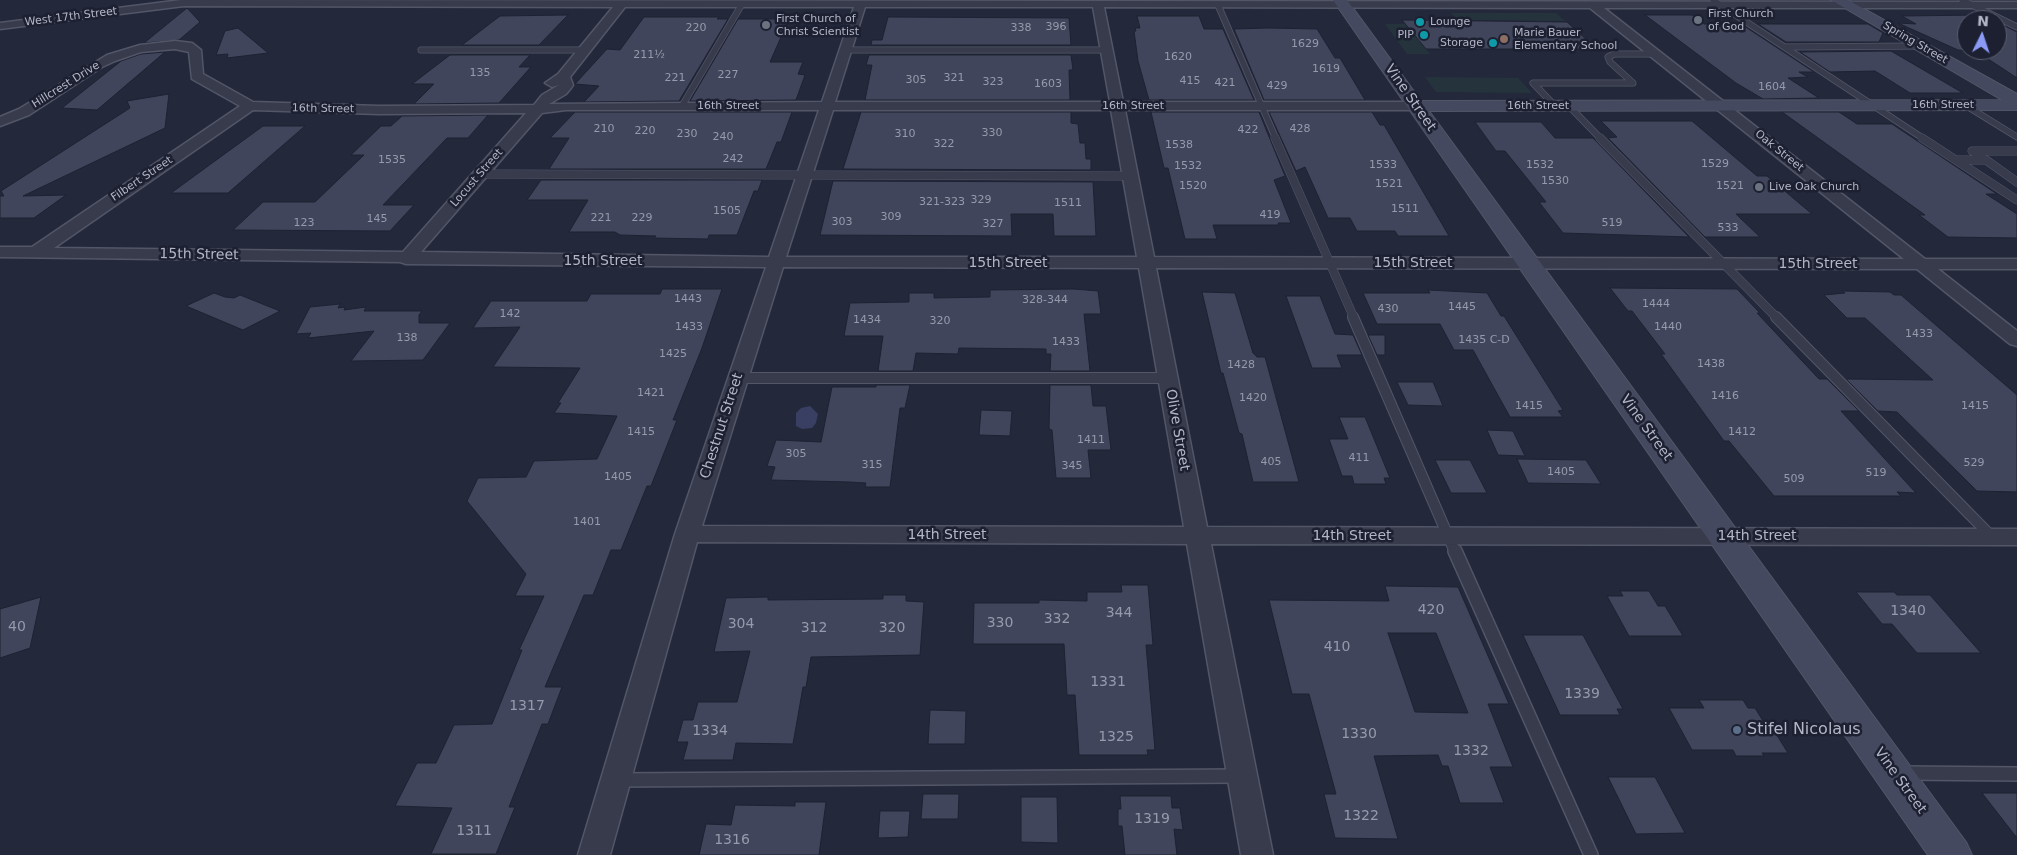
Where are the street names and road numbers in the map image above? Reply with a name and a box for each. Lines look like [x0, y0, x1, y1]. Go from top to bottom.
street label: West 17th Street [24, 5, 118, 29]
street label: Spring Street [1880, 19, 1950, 67]
street label: Hillcrest Drive [30, 59, 102, 111]
street label: Vine Street [1381, 61, 1439, 135]
street label: 16th Street [1912, 98, 1974, 112]
street label: 16th Street [697, 99, 759, 113]
street label: 16th Street [1102, 99, 1164, 113]
street label: 16th Street [1507, 99, 1569, 113]
street label: 16th Street [292, 102, 354, 116]
street label: Oak Street [1752, 127, 1806, 175]
street label: Locust Street [448, 146, 506, 210]
street label: Filbert Street [109, 154, 175, 204]
street label: 15th Street [159, 246, 239, 264]
street label: 15th Street [563, 253, 643, 269]
street label: 15th Street [968, 255, 1048, 271]
street label: 15th Street [1373, 255, 1453, 271]
street label: 15th Street [1778, 256, 1858, 272]
street label: Chestnut Street [697, 371, 747, 481]
street label: Olive Street [1162, 388, 1192, 472]
street label: Vine Street [1616, 392, 1676, 464]
street label: 14th Street [907, 527, 987, 543]
street label: 14th Street [1312, 528, 1392, 544]
street label: 14th Street [1717, 528, 1797, 544]
street label: Vine Street [1870, 745, 1930, 817]

